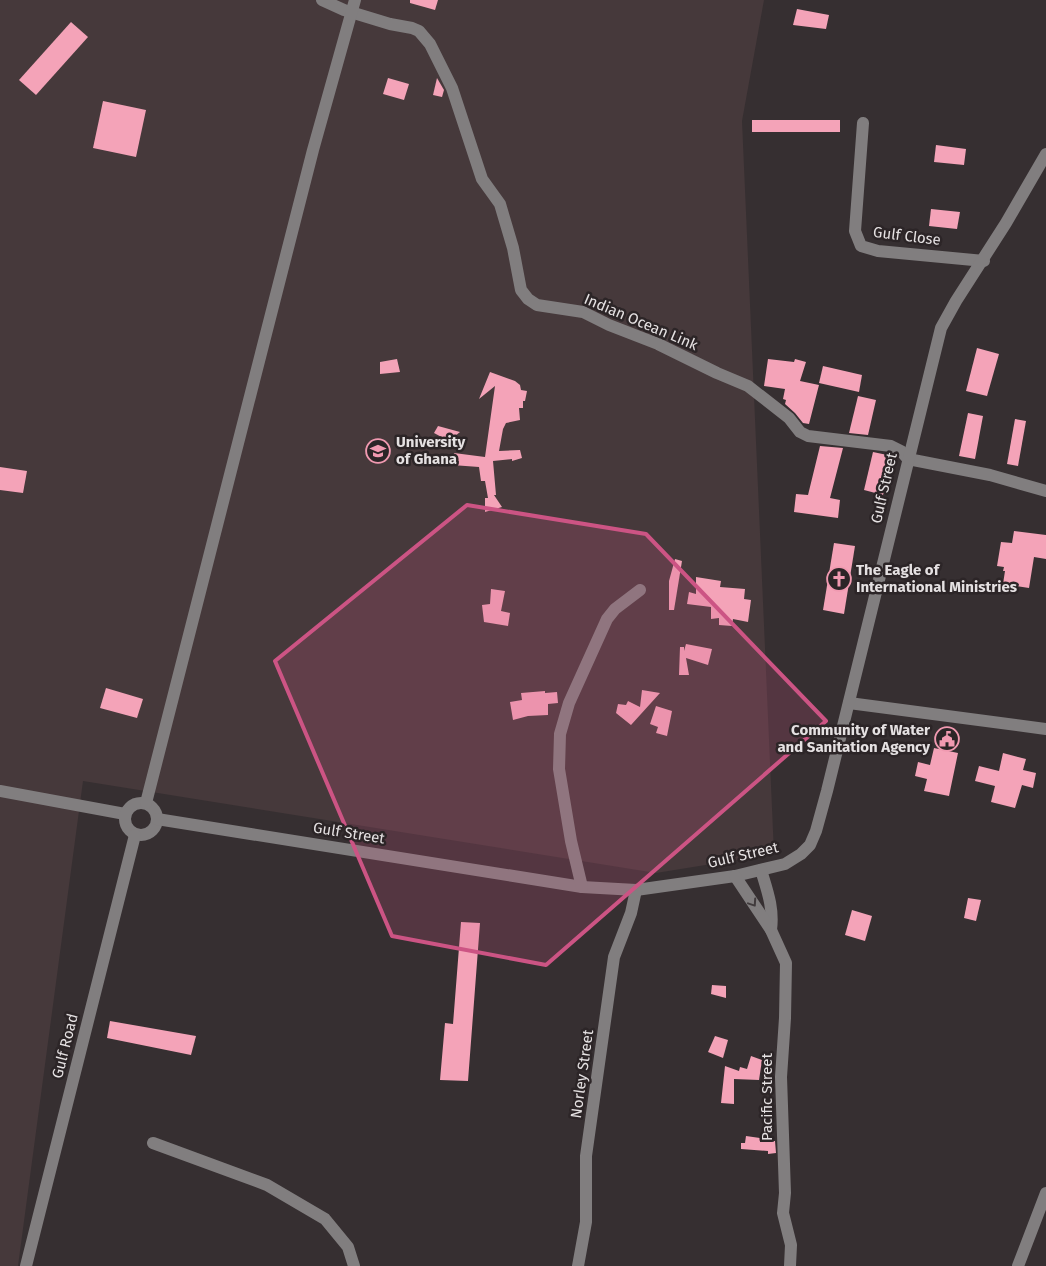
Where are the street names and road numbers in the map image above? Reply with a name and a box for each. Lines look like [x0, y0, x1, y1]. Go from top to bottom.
street label: Gulf Close [872, 223, 942, 249]
street label: Indian Ocean Link [581, 290, 701, 354]
street label: Gulf Street [867, 450, 901, 525]
street label: Gulf Street [312, 818, 387, 848]
street label: Gulf Street [706, 838, 781, 872]
street label: Gulf Road [48, 1012, 82, 1080]
street label: Norley Street [567, 1028, 597, 1119]
street label: Pacific Street [758, 1052, 776, 1141]

